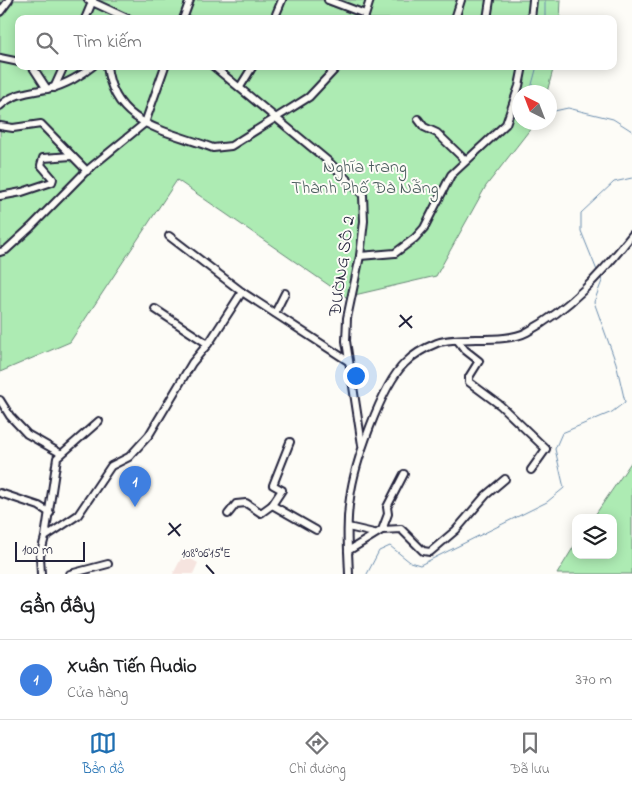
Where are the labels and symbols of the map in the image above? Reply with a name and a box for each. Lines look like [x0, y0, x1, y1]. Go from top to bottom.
north arrow [512, 85, 557, 130]
park label: Nghĩa trang Thành Phố Đà Nẵng [291, 155, 439, 203]
street label: ĐƯỜNG SỐ 2 [323, 214, 363, 319]
your location [343, 363, 369, 389]
pin: 1 [119, 466, 151, 507]
scale bar [15, 539, 85, 562]
text: 108°06'15"E [181, 545, 231, 563]

